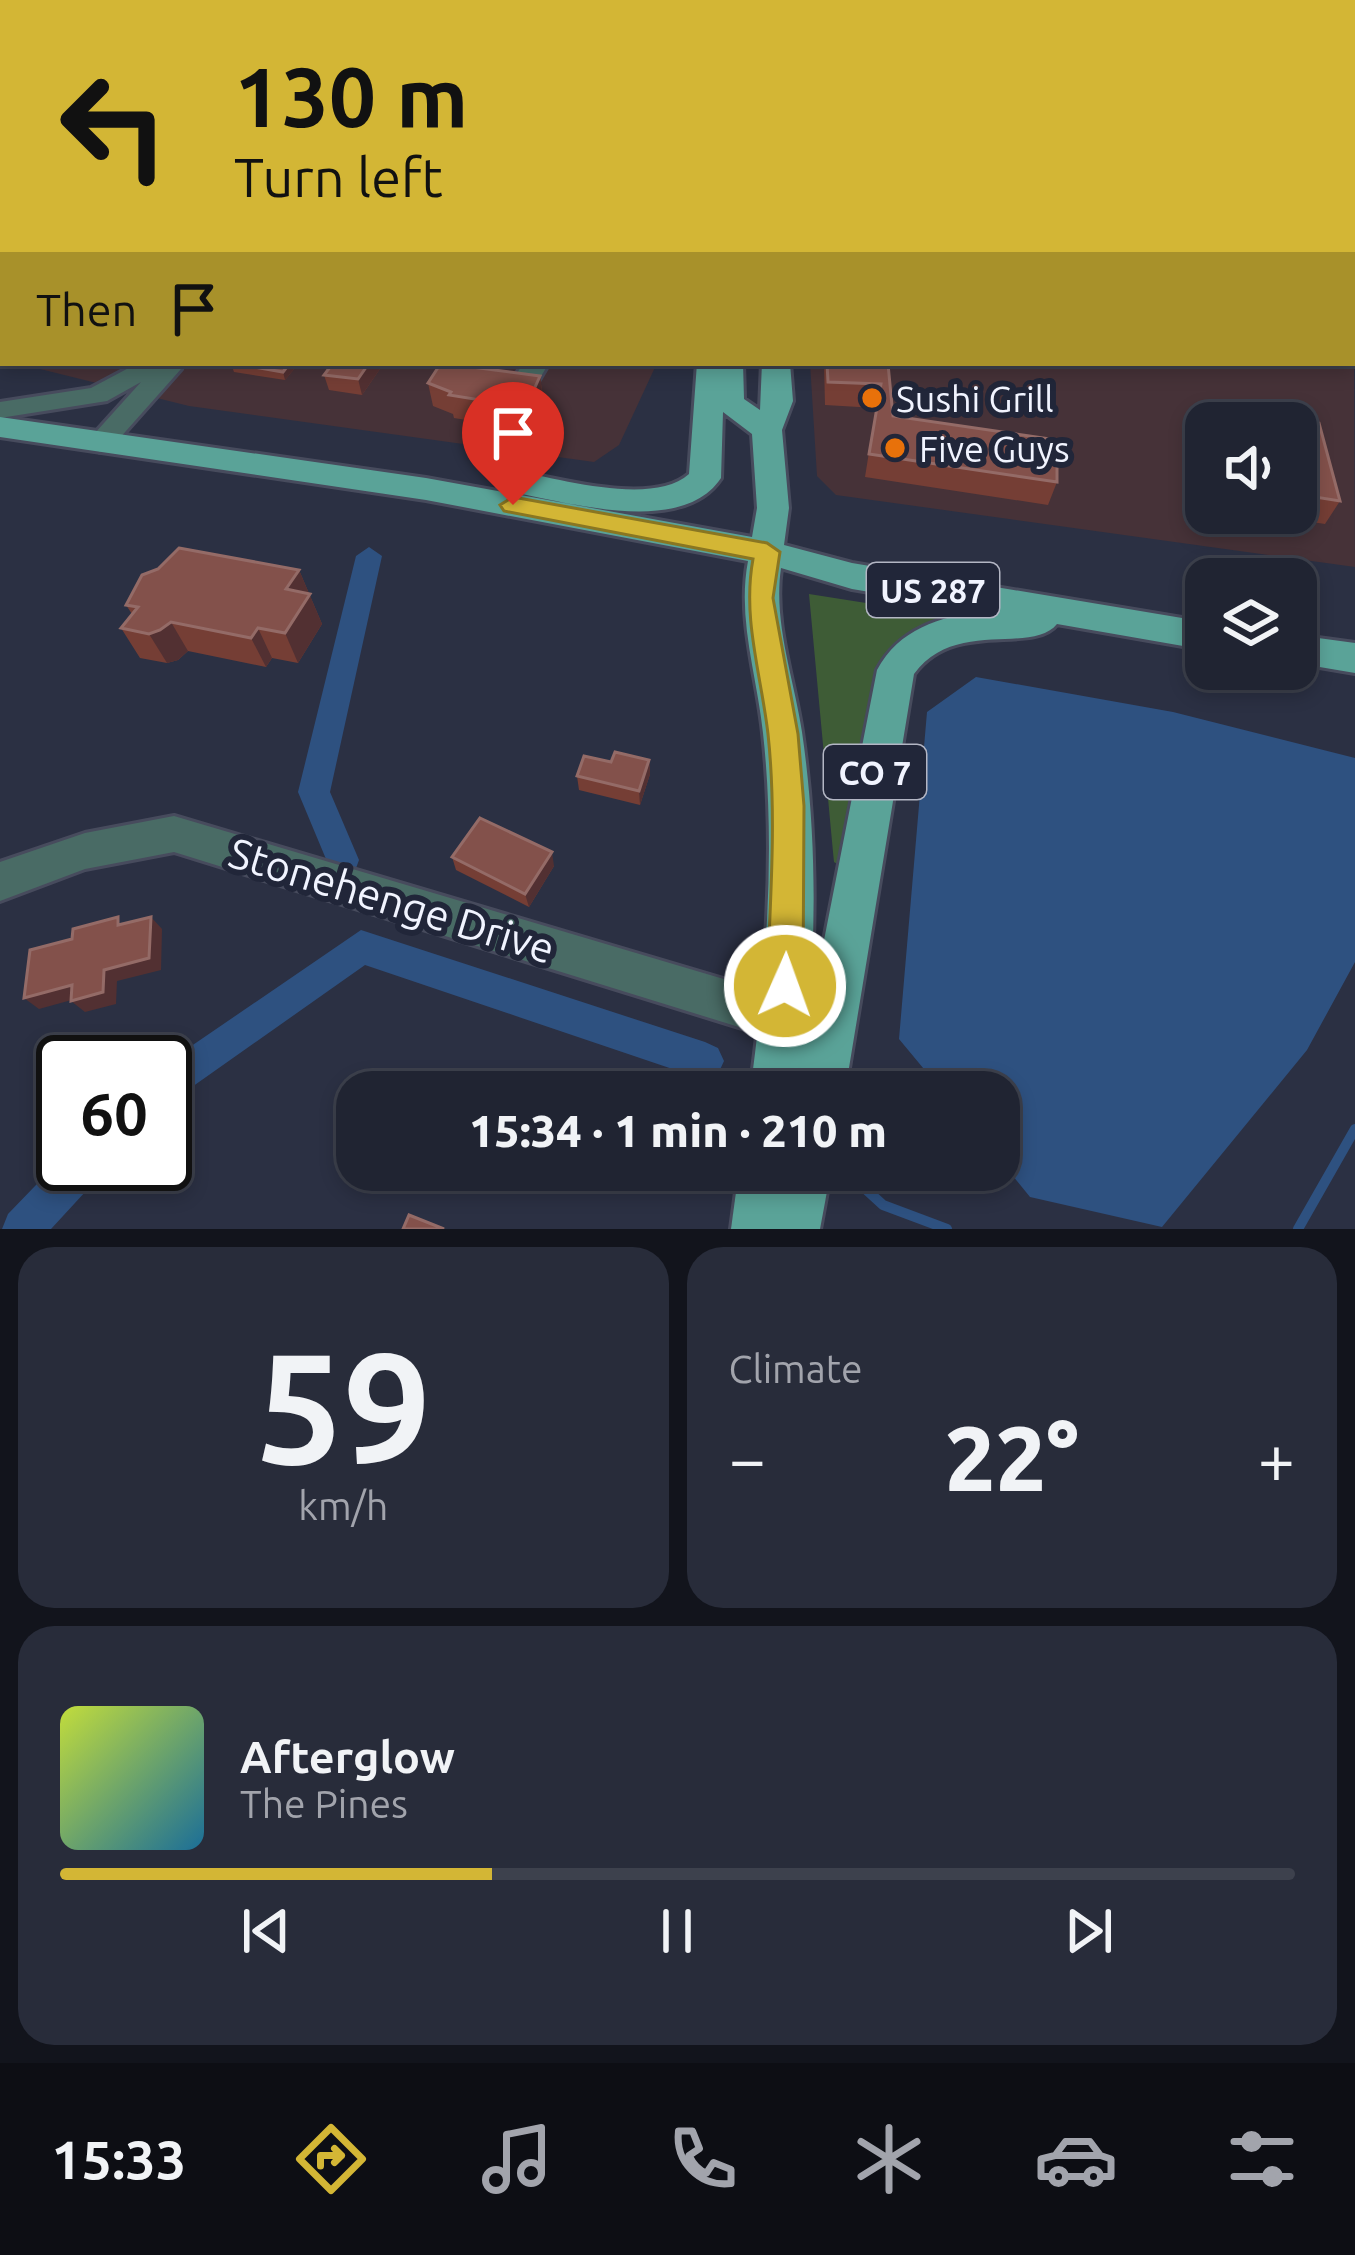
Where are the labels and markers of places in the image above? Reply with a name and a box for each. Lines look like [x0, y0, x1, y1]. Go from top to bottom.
place label: Sushi Grill [896, 378, 1054, 419]
pin [462, 382, 564, 505]
marker: Sushi Grill [859, 385, 885, 411]
place label: Five Guys [919, 428, 1070, 469]
marker: Five Guys [882, 435, 908, 461]

